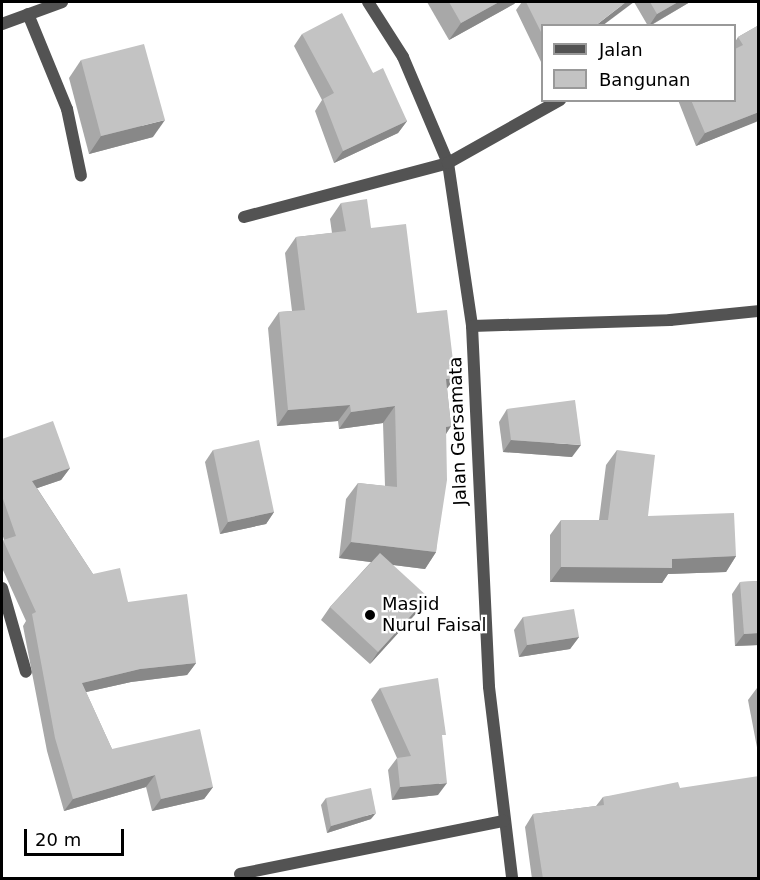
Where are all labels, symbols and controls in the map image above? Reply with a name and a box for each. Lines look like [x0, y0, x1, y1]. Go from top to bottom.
legend [541, 24, 736, 102]
text: Jalan [599, 39, 643, 60]
text: Bangunan [599, 69, 690, 90]
street label: Jalan Gersamata [445, 356, 471, 506]
place label: Masjid Nurul Faisal [382, 594, 487, 636]
marker: Masjid Nurul Faisal [363, 608, 377, 622]
scale bar [27, 817, 128, 855]
text: 20 m [35, 829, 81, 850]

